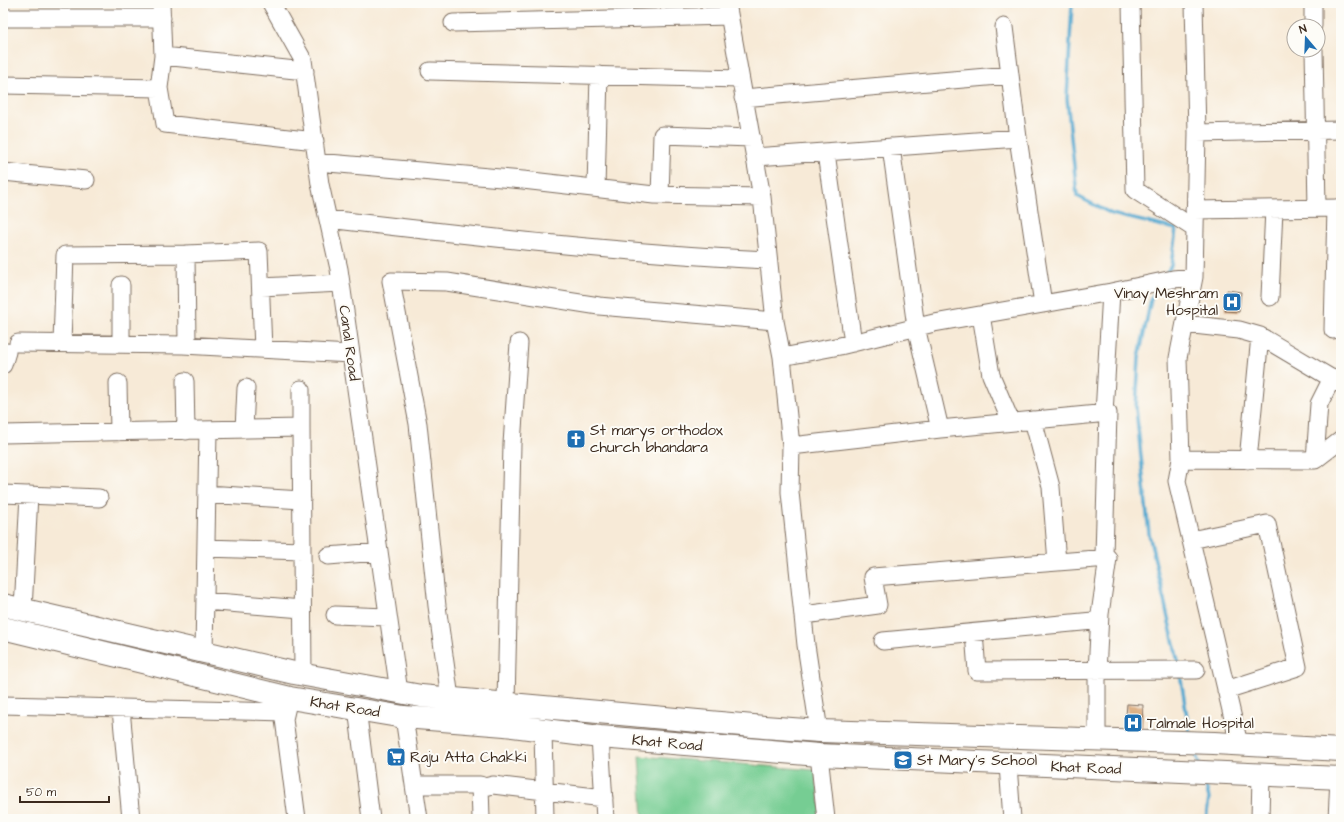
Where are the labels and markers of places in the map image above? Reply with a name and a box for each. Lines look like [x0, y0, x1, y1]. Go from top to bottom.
place label: Vinay Meshram Hospital [1114, 283, 1218, 321]
hospital icon: Vinay Meshram Hospital [1221, 291, 1243, 313]
place label: St marys orthodox church bhandara [590, 420, 724, 458]
church icon: St marys orthodox church bhandara [565, 428, 587, 450]
hospital icon: Talmale Hospital [1122, 712, 1144, 734]
place label: Talmale Hospital [1147, 713, 1254, 734]
supermarket icon: Raju Atta Chakki [385, 746, 407, 768]
place label: Raju Atta Chakki [410, 747, 527, 768]
school or university icon: St Mary's School [892, 749, 914, 771]
place label: St Mary's School [917, 750, 1037, 772]

